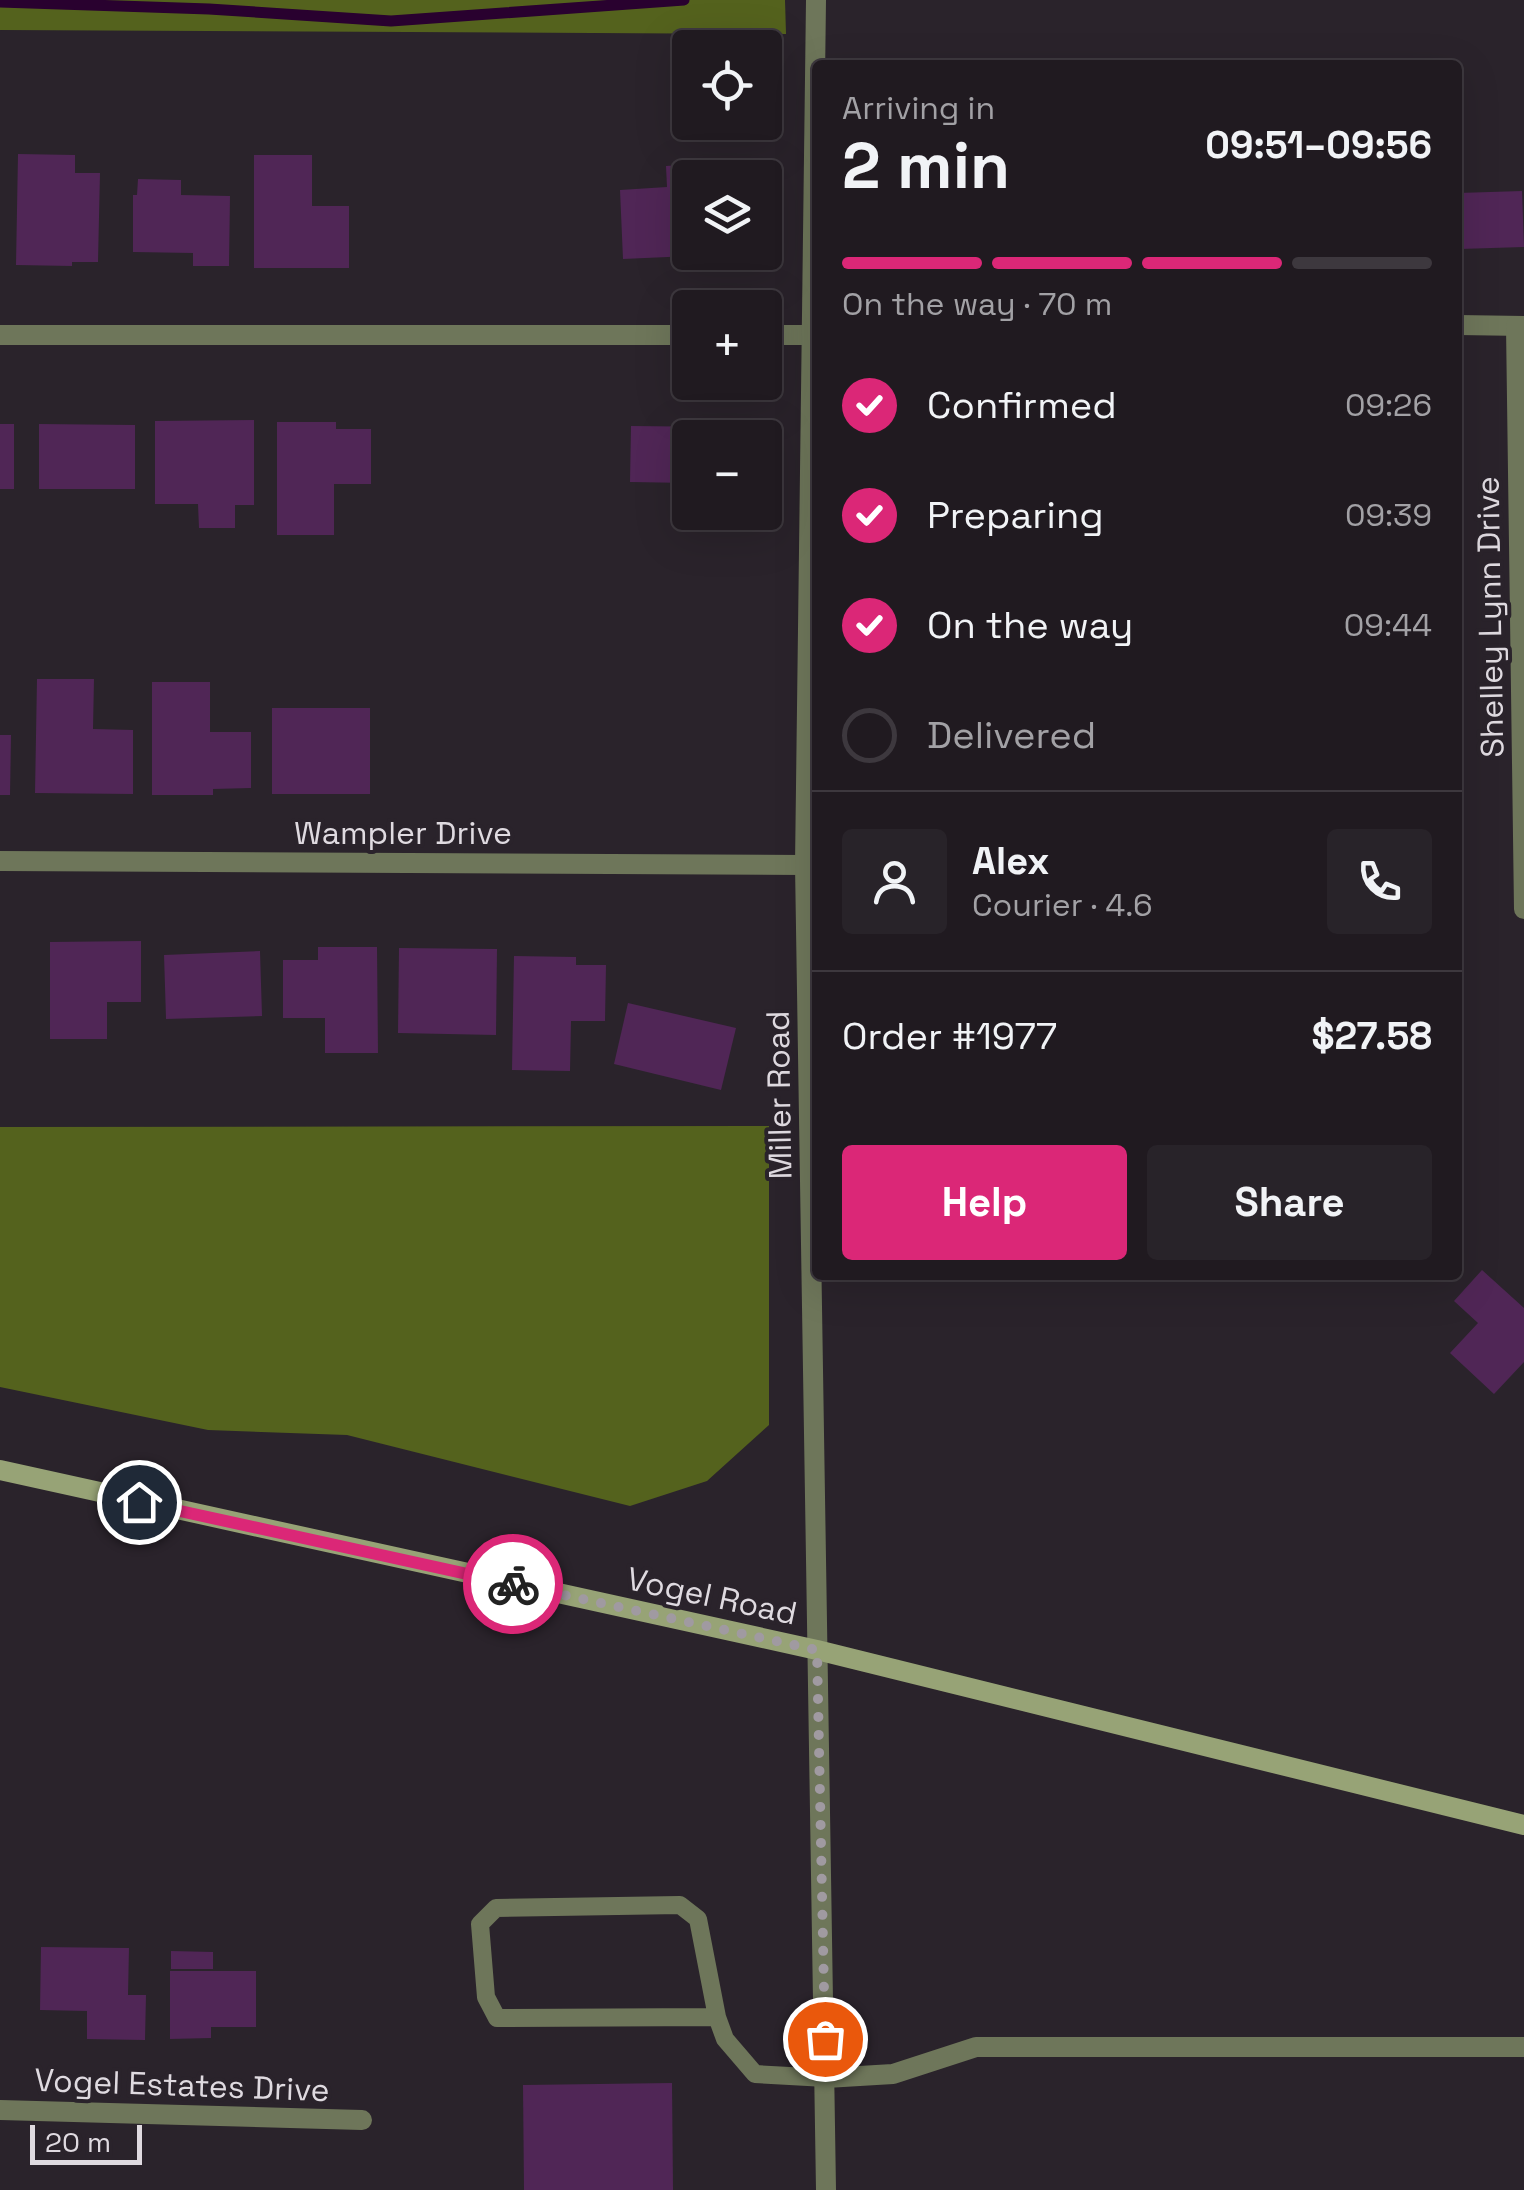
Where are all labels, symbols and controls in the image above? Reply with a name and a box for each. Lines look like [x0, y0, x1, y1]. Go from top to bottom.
map controls [672, 30, 782, 530]
button: locate [672, 30, 782, 140]
text: Arriving in [842, 88, 995, 128]
text: 09:51–09:56 [1205, 121, 1432, 169]
text: 2 min [842, 124, 1010, 207]
button: layers [672, 160, 782, 270]
text: On the way · 70 m [842, 284, 1112, 324]
button: + [672, 290, 782, 400]
icon: check [842, 378, 897, 433]
text: Confirmed [927, 381, 1117, 429]
text: 09:26 [1345, 385, 1432, 425]
button: − [672, 420, 782, 530]
street label: Shelley Lynn Drive [1468, 476, 1512, 758]
icon: check [842, 488, 897, 543]
text: Preparing [927, 491, 1104, 539]
text: 09:39 [1345, 495, 1432, 535]
icon: check [842, 598, 897, 653]
text: On the way [927, 601, 1133, 649]
text: 09:44 [1344, 605, 1432, 645]
text: Delivered [927, 711, 1096, 759]
street label: Wampler Drive [294, 813, 512, 853]
button: person [842, 829, 947, 934]
button: phone [1327, 829, 1432, 934]
text: Alex [972, 837, 1049, 885]
text: Courier · 4.6 [972, 885, 1153, 925]
street label: Miller Road [758, 1010, 800, 1180]
text: Order #1977 [842, 1012, 1057, 1060]
text: $27.58 [1311, 1012, 1432, 1060]
button: Help [842, 1145, 1127, 1260]
button: Share [1147, 1145, 1432, 1260]
pin [97, 1460, 182, 1545]
icon: home [112, 1475, 167, 1530]
courier [463, 1534, 563, 1634]
icon: bike [486, 1557, 541, 1612]
street label: Vogel Road [623, 1559, 801, 1633]
pin [783, 1997, 868, 2082]
icon: bag [798, 2012, 853, 2067]
street label: Vogel Estates Drive [34, 2060, 330, 2110]
scale bar [30, 2120, 142, 2164]
text: 20 m [45, 2124, 111, 2160]

